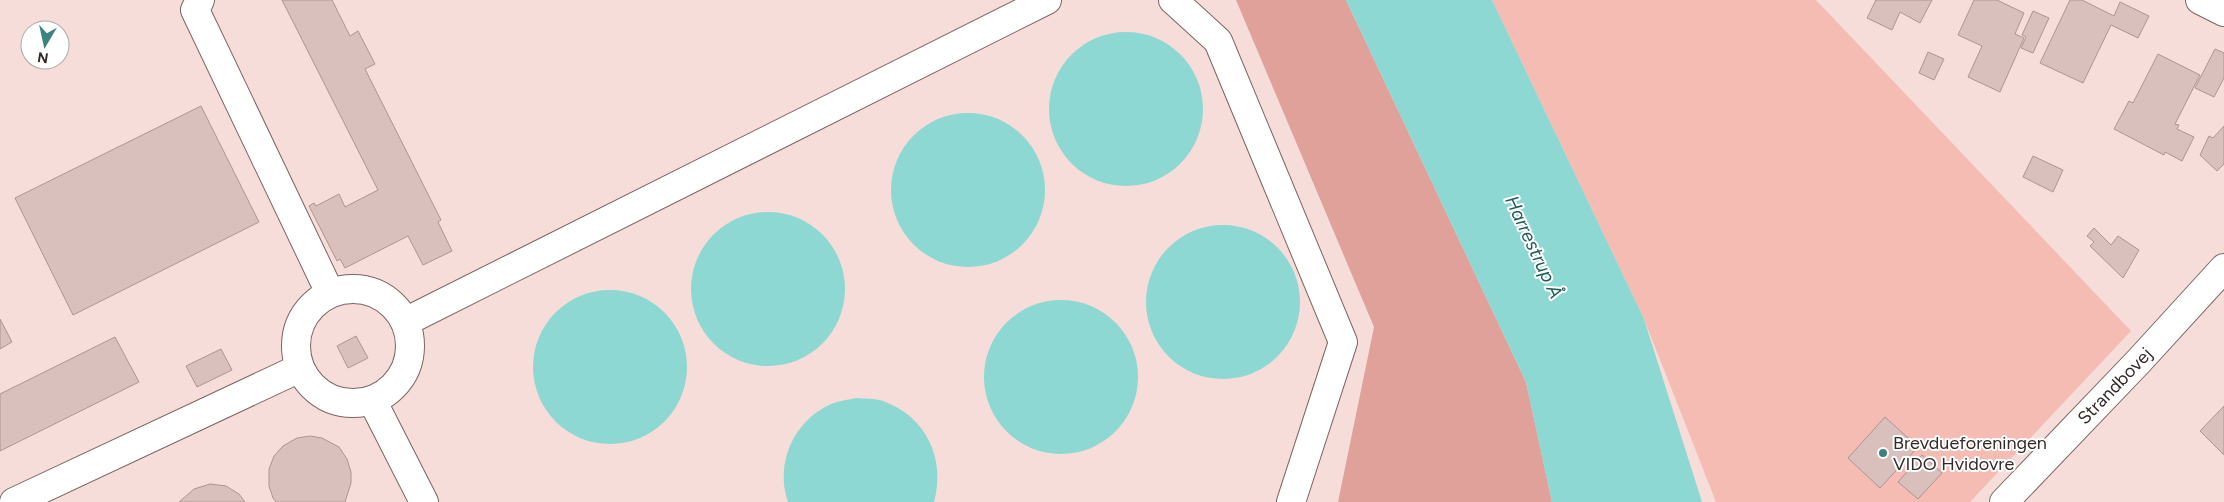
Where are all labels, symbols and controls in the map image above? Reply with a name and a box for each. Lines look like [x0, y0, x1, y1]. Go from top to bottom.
north arrow [20, 20, 70, 70]
text: N [36, 48, 50, 67]
water label: Harrestrup Å [1500, 192, 1568, 302]
street label: Strandbovej [2073, 343, 2157, 429]
place label: Brevdueforeningen VIDO Hvidovre [1893, 432, 2047, 475]
marker: Brevdueforeningen VIDO Hvidovre [1877, 447, 1889, 459]

